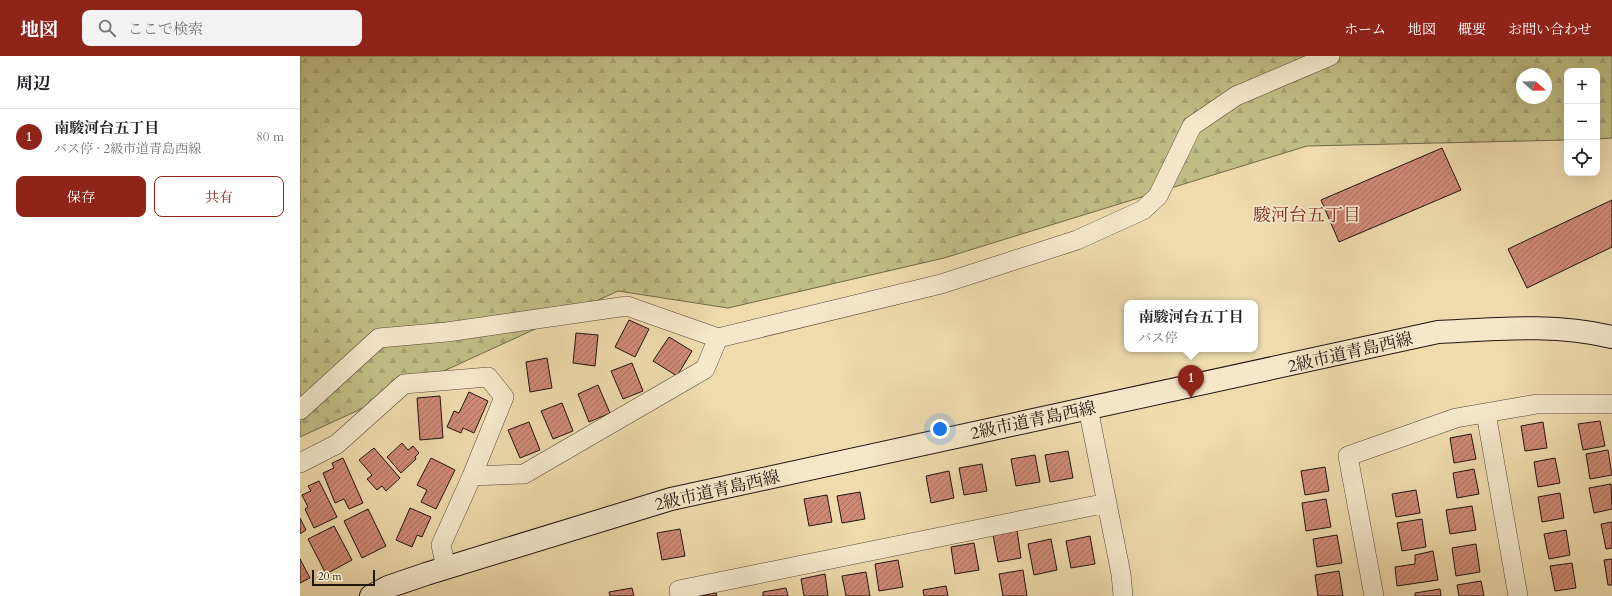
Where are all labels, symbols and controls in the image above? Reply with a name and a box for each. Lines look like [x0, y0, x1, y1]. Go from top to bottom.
search box [82, 10, 362, 46]
text: 地図 [20, 17, 58, 43]
icon: search [96, 17, 118, 39]
text: ここで検索 [128, 19, 203, 39]
text: ホーム [1344, 20, 1386, 39]
text: 地図 [1408, 20, 1436, 39]
text: 概要 [1458, 20, 1486, 39]
text: お問い合わせ [1508, 20, 1592, 39]
north arrow [1516, 68, 1552, 104]
map controls [1564, 68, 1600, 176]
button: + [1564, 68, 1600, 104]
text: 周辺 [16, 72, 50, 95]
button: − [1564, 104, 1600, 140]
text: 南駿河台五丁目 [54, 118, 159, 138]
text: 1 [26, 128, 32, 146]
text: 80 m [256, 128, 284, 146]
text: バス停 · 2級市道青島西線 [54, 140, 201, 158]
button: locate [1564, 140, 1600, 176]
button: 保存 [16, 176, 146, 217]
button: 共有 [154, 176, 284, 217]
district label: 駿河台五丁目 [1253, 203, 1361, 228]
popup [1124, 300, 1258, 352]
text: 南駿河台五丁目 [1138, 307, 1244, 327]
street label: 2級市道青島西線 [1285, 327, 1415, 378]
text: バス停 [1138, 329, 1178, 347]
pin: 1 [1178, 365, 1204, 398]
street label: 2級市道青島西線 [968, 396, 1098, 445]
your location [930, 419, 950, 439]
street label: 2級市道青島西線 [652, 465, 782, 516]
scale bar [312, 568, 375, 587]
text: 20 m [318, 569, 342, 584]

